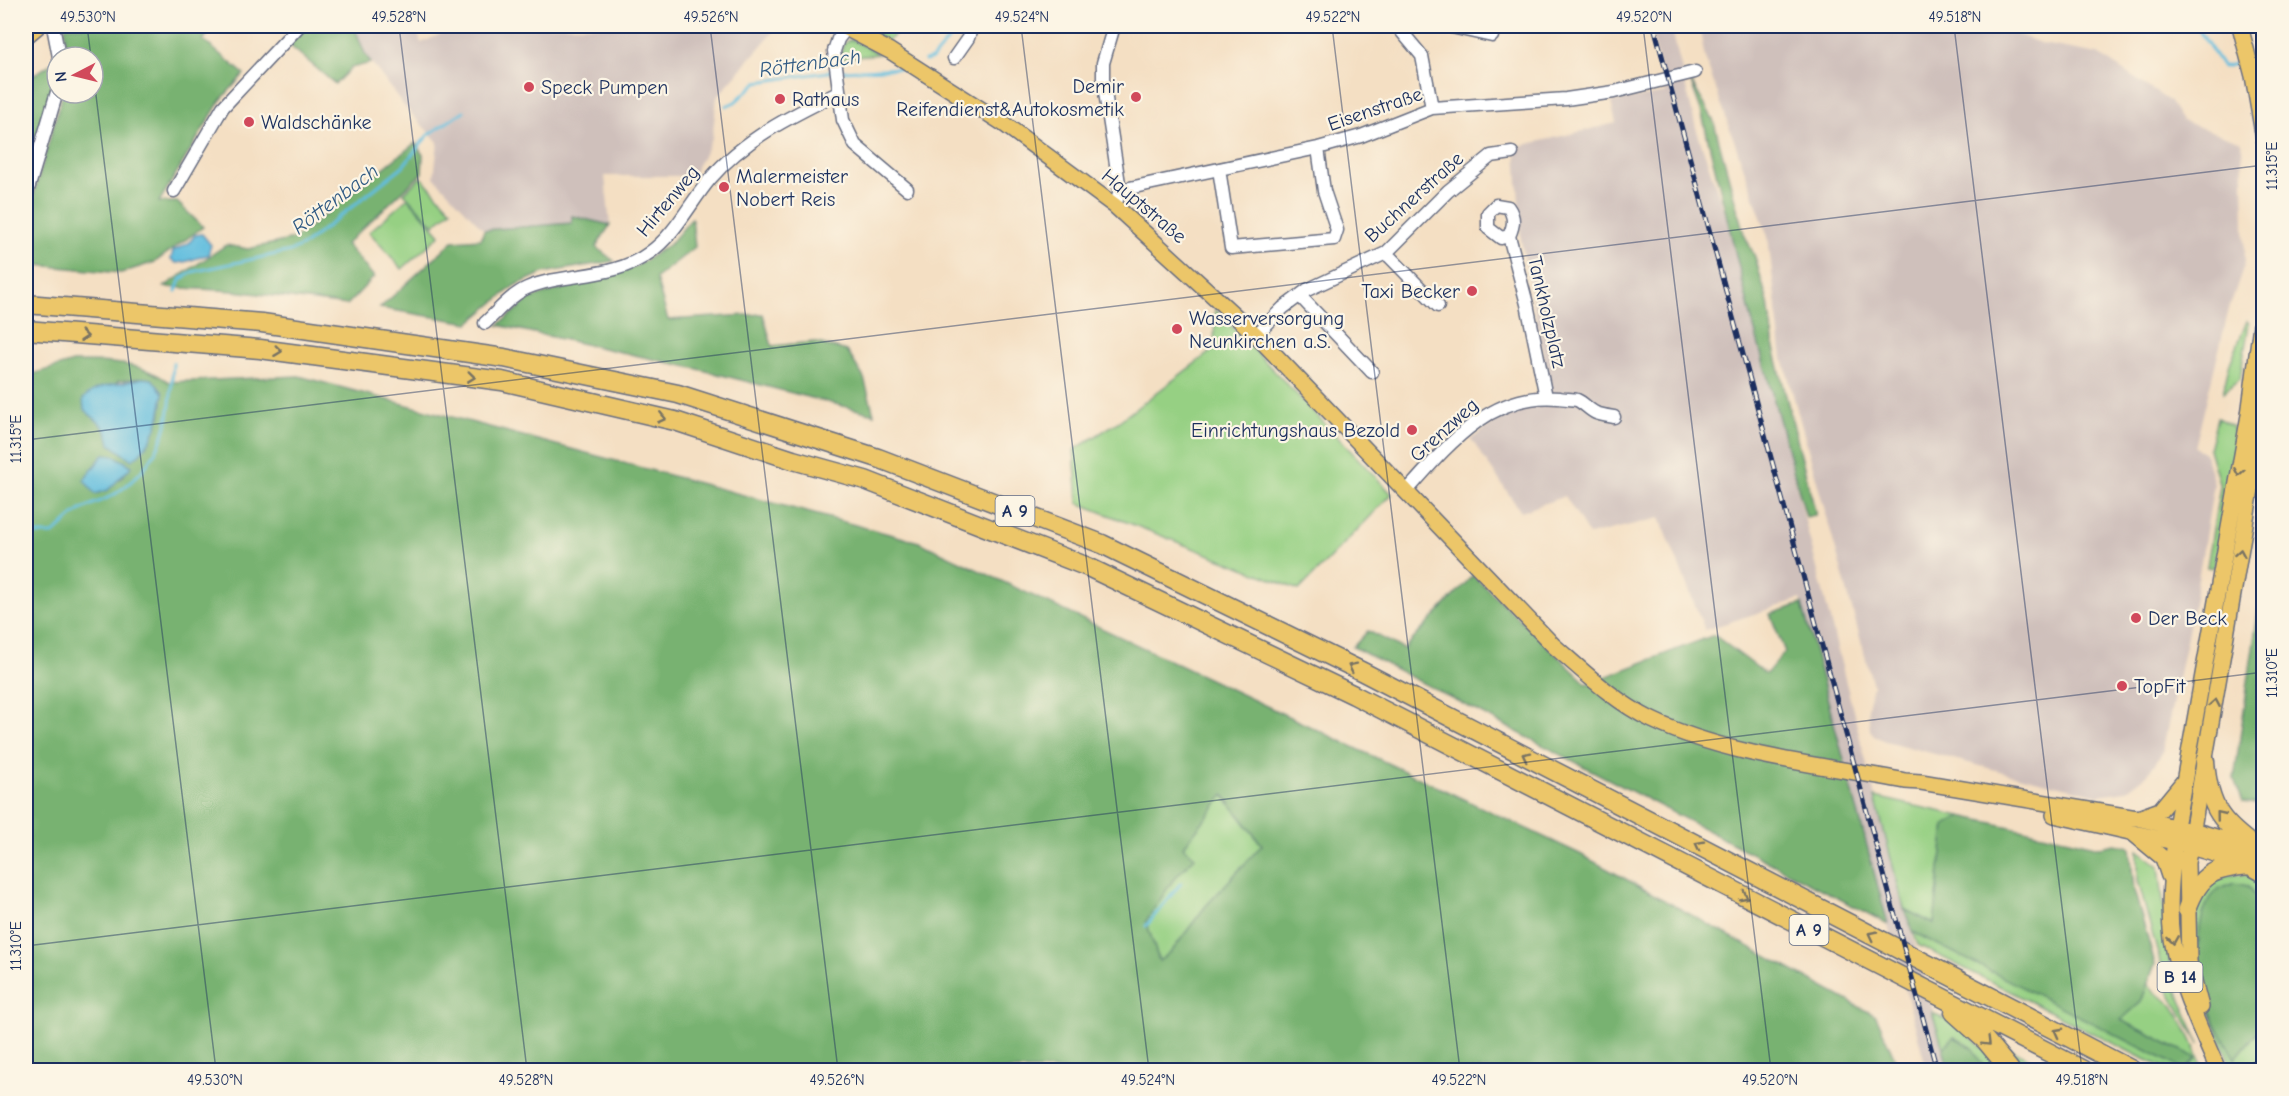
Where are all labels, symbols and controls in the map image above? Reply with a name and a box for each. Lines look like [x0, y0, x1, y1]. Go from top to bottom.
text: 49.530°N [60, 8, 116, 26]
text: 49.528°N [372, 8, 426, 26]
text: 49.526°N [683, 8, 739, 26]
text: 49.524°N [995, 8, 1049, 26]
text: 49.522°N [1306, 8, 1360, 26]
text: 49.520°N [1616, 8, 1672, 26]
text: 49.518°N [1929, 8, 1981, 26]
water label: Röttenbach [758, 44, 862, 82]
north arrow [45, 45, 105, 105]
text: N [52, 70, 71, 83]
place label: Demir Reifendienst&Autokosmetik [896, 75, 1124, 121]
place label: Speck Pumpen [541, 76, 668, 99]
marker: Speck Pumpen [522, 80, 536, 94]
street label: Eisenstraße [1325, 82, 1425, 136]
place label: Rathaus [792, 88, 859, 111]
marker: Demir Reifendienst&Autokosmetik [1129, 90, 1143, 104]
marker: Rathaus [773, 92, 787, 106]
place label: Waldschänke [261, 111, 372, 134]
marker: Waldschänke [242, 115, 256, 129]
text: 11.315°E [2263, 142, 2281, 190]
street label: Buchnerstraße [1360, 147, 1468, 247]
water label: Röttenbach [287, 159, 383, 239]
street label: Hirtenweg [632, 161, 704, 241]
street label: Hauptstraße [1097, 164, 1191, 248]
place label: Malermeister Nobert Reis [736, 165, 848, 211]
marker: Malermeister Nobert Reis [717, 180, 731, 194]
street label: Tankholzplatz [1523, 254, 1571, 370]
place label: Taxi Becker [1361, 280, 1460, 303]
marker: Taxi Becker [1465, 284, 1479, 298]
place label: Wasserversorgung Neunkirchen a.S. [1189, 307, 1344, 353]
marker: Wasserversorgung Neunkirchen a.S. [1170, 322, 1184, 336]
one-way arrow [79, 329, 88, 342]
one-way arrow [273, 345, 283, 357]
one-way arrow [467, 370, 476, 382]
street label: Grenzweg [1405, 393, 1483, 467]
one-way arrow [657, 411, 667, 424]
text: 11.315°E [7, 415, 25, 463]
place label: Einrichtungshaus Bezold [1191, 419, 1400, 442]
marker: Einrichtungshaus Bezold [1405, 423, 1419, 437]
one-way arrow [2233, 467, 2246, 477]
road number: A 9 [996, 496, 1034, 526]
one-way arrow [2233, 548, 2246, 558]
place label: Der Beck [2148, 607, 2227, 630]
marker: Der Beck [2129, 611, 2143, 625]
text: 11.310°E [2263, 648, 2281, 698]
one-way arrow [1348, 662, 1359, 674]
place label: TopFit [2134, 675, 2187, 698]
marker: TopFit [2115, 679, 2129, 693]
one-way arrow [2208, 698, 2220, 707]
one-way arrow [1521, 752, 1532, 763]
one-way arrow [2217, 811, 2228, 822]
one-way arrow [1694, 841, 1705, 852]
one-way arrow [1738, 889, 1749, 901]
road number: A 9 [1790, 915, 1828, 945]
text: 11.310°E [7, 921, 25, 971]
one-way arrow [1868, 931, 1878, 942]
one-way arrow [2166, 935, 2179, 945]
road number: B 14 [2158, 962, 2202, 992]
one-way arrow [2053, 1028, 2064, 1039]
one-way arrow [1979, 1034, 1990, 1045]
text: 49.530°N [187, 1071, 243, 1089]
text: 49.528°N [499, 1071, 553, 1089]
text: 49.526°N [809, 1071, 865, 1089]
text: 49.524°N [1121, 1071, 1175, 1089]
text: 49.522°N [1432, 1071, 1486, 1089]
text: 49.520°N [1742, 1071, 1798, 1089]
text: 49.518°N [2056, 1071, 2108, 1089]

